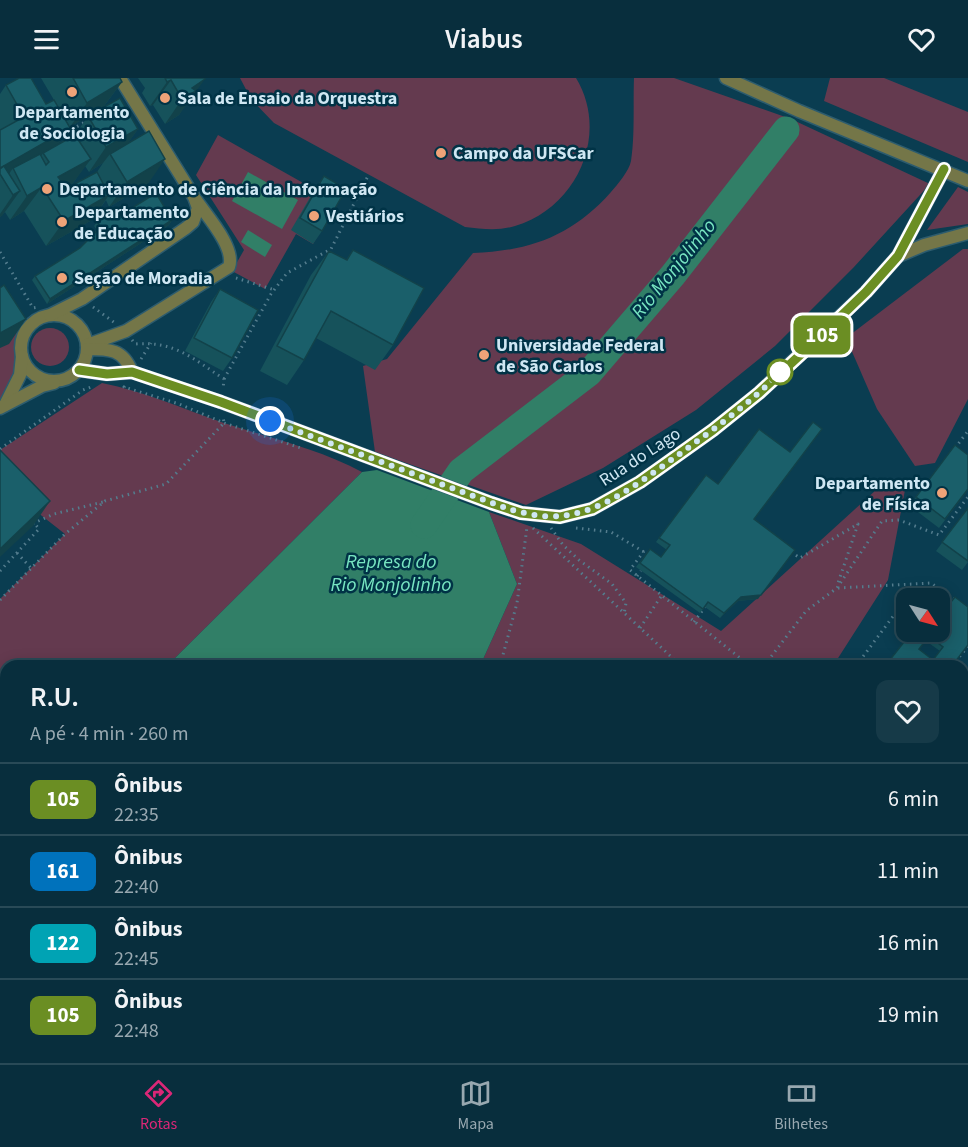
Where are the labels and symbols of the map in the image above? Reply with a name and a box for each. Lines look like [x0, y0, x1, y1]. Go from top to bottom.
marker: Departamento de Sociologia [65, 85, 79, 99]
place label: Sala de Ensaio da Orquestra [177, 86, 397, 111]
marker: Sala de Ensaio da Orquestra [158, 91, 172, 105]
place label: Departamento de Sociologia [14, 100, 130, 146]
place label: Campo da UFSCar [453, 141, 595, 166]
marker: Campo da UFSCar [434, 146, 448, 160]
place label: Departamento de Ciência da Informação [59, 177, 377, 202]
marker: Departamento de Ciência da Informação [40, 182, 54, 196]
place label: Departamento de Educação [74, 200, 189, 246]
place label: Vestiários [325, 204, 404, 229]
marker: Vestiários [307, 209, 321, 223]
water label: Rio Monjolinho [625, 213, 723, 325]
marker: Departamento de Educação [55, 215, 69, 229]
place label: Seção de Moradia [74, 266, 213, 291]
marker: Seção de Moradia [55, 271, 69, 285]
line badge: 105 [788, 316, 856, 354]
place label: Universidade Federal de São Carlos [496, 333, 664, 379]
marker: Universidade Federal de São Carlos [477, 348, 491, 362]
unlabelled marker [767, 359, 793, 385]
your location [255, 406, 285, 436]
street label: Rua do Lago [594, 421, 686, 493]
place label: Departamento de Física [815, 471, 930, 517]
marker: Departamento de Física [935, 486, 949, 500]
water label: Represa do Rio Monjolinho [331, 548, 451, 599]
north arrow [896, 588, 950, 642]

